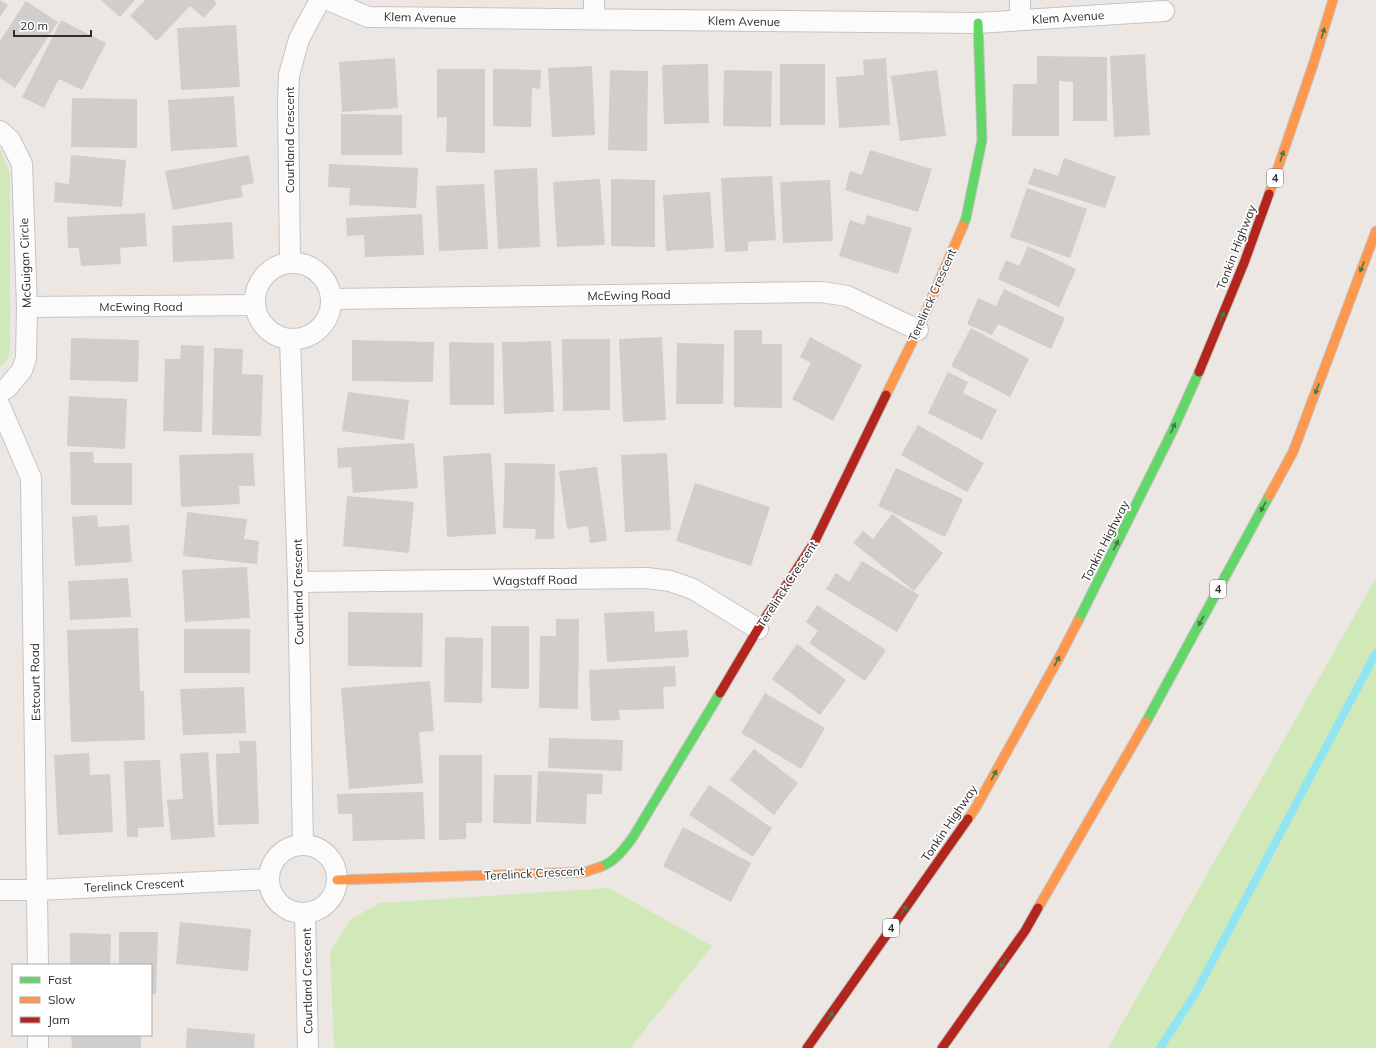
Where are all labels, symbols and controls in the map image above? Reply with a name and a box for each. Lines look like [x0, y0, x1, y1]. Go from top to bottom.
street label: Klem Avenue [1031, 7, 1105, 27]
street label: Klem Avenue [384, 9, 456, 25]
scale bar [14, 12, 91, 38]
street label: Klem Avenue [708, 13, 780, 29]
text: 20 m [20, 18, 48, 33]
one-way arrow [1320, 26, 1326, 38]
street label: Courtland Crescent [282, 87, 297, 193]
one-way arrow [1279, 150, 1285, 162]
road number: 4 [1267, 169, 1283, 187]
street label: Tonkin Highway [1213, 202, 1259, 291]
street label: McGuigan Circle [16, 218, 34, 308]
street label: Terelinck Crescent [905, 246, 959, 344]
one-way arrow [1359, 262, 1365, 274]
street label: McEwing Road [587, 287, 671, 303]
street label: McEwing Road [99, 299, 183, 314]
one-way arrow [1219, 310, 1225, 322]
one-way arrow [1313, 383, 1319, 395]
one-way arrow [1170, 423, 1176, 434]
street label: Tonkin Highway [1078, 497, 1132, 584]
one-way arrow [1260, 501, 1266, 513]
street label: Terelinck Crescent [753, 538, 821, 630]
street label: Courtland Crescent [290, 539, 306, 645]
one-way arrow [1113, 540, 1120, 551]
street label: Wagstaff Road [492, 572, 578, 588]
road number: 4 [1210, 580, 1226, 598]
one-way arrow [1197, 615, 1204, 627]
street label: Estcourt Road [27, 643, 43, 721]
one-way arrow [1054, 655, 1061, 667]
one-way arrow [990, 769, 997, 781]
street label: Tonkin Highway [918, 781, 981, 864]
street label: Terelinck Crescent [484, 863, 584, 883]
street label: Terelinck Crescent [84, 875, 184, 895]
one-way arrow [900, 904, 908, 915]
road number: 4 [883, 919, 899, 937]
street label: Courtland Crescent [299, 928, 315, 1034]
one-way arrow [999, 957, 1006, 969]
legend [12, 964, 152, 1036]
text: Fast [48, 972, 72, 987]
text: Slow [48, 992, 76, 1007]
one-way arrow [826, 1011, 834, 1021]
text: Jam [48, 1012, 70, 1027]

